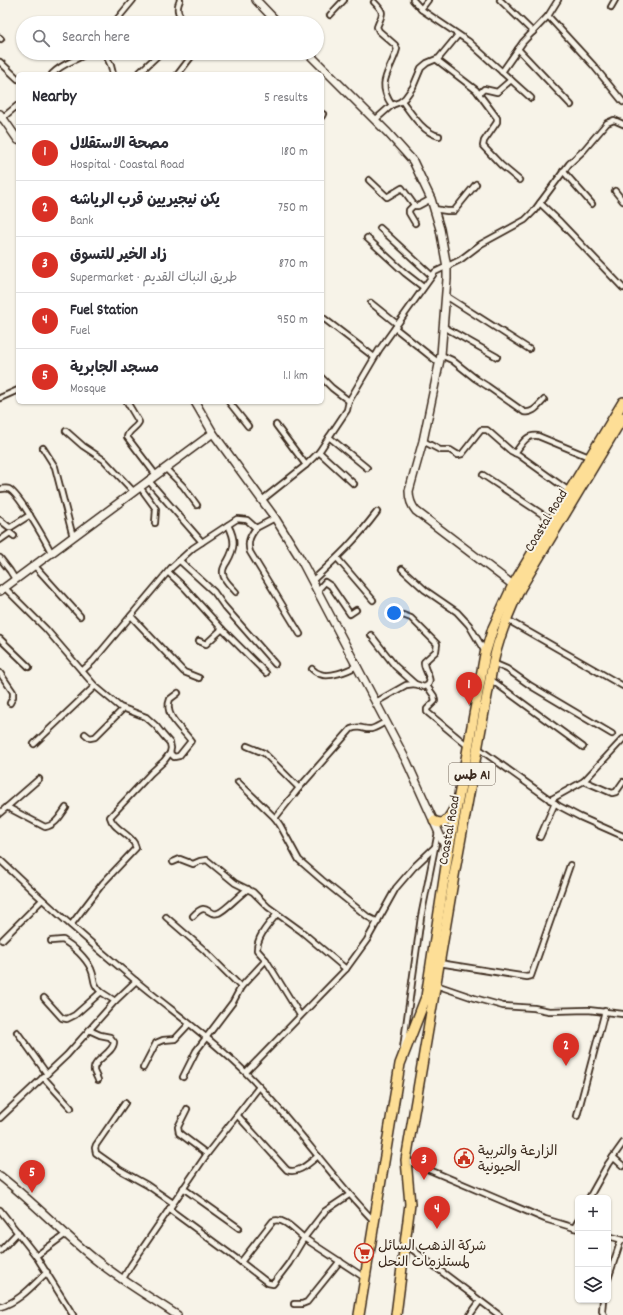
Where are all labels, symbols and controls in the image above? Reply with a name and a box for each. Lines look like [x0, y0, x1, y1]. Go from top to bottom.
search box [16, 16, 324, 60]
icon: search [30, 27, 52, 49]
text: Search here [62, 27, 130, 49]
text: Nearby [32, 86, 76, 110]
text: 5 results [264, 89, 308, 108]
text: مصحة الاستقلال [70, 134, 169, 156]
text: 1 [44, 143, 46, 162]
text: 180 m [281, 143, 308, 162]
text: Hospital · Coastal Road [70, 156, 184, 175]
text: يكن نيجيريين قرب الرياشه [70, 190, 220, 212]
text: 2 [42, 199, 48, 218]
text: 750 m [278, 199, 308, 218]
text: Bank [70, 212, 94, 231]
text: زاد الخير للتسوق [70, 245, 167, 267]
text: 3 [42, 255, 48, 274]
text: 870 m [279, 255, 308, 274]
text: Supermarket · طريق النباك القديم [70, 269, 237, 288]
text: Fuel Station [70, 300, 138, 322]
text: 4 [42, 311, 48, 330]
text: 950 m [277, 311, 308, 330]
text: Fuel [70, 322, 90, 341]
text: مسجد الجابرية [70, 358, 159, 380]
text: 5 [42, 367, 48, 386]
text: 1.1 km [283, 367, 308, 386]
text: Mosque [70, 380, 106, 399]
street label: Coastal Road [520, 486, 573, 556]
your location [384, 603, 404, 623]
pin: 1 [456, 672, 482, 705]
road number: طس A1 [449, 763, 495, 785]
street label: Coastal Road [434, 794, 466, 867]
pin: 2 [553, 1033, 579, 1066]
place label: الزارعة والتربية الحيونية [478, 1142, 557, 1178]
pin: 3 [411, 1147, 437, 1180]
public building icon: الزارعة والتربية الحيونية [453, 1147, 475, 1169]
pin: 5 [19, 1160, 45, 1193]
map controls [575, 1195, 611, 1303]
button: + [575, 1195, 611, 1231]
pin: 4 [424, 1196, 450, 1229]
button: − [575, 1231, 611, 1267]
place label: شركة الذهب السائل لمستلزمات النحل [378, 1237, 486, 1273]
supermarket icon: شركة الذهب السائل لمستلزمات النحل [353, 1242, 375, 1264]
button: layers [575, 1267, 611, 1303]

